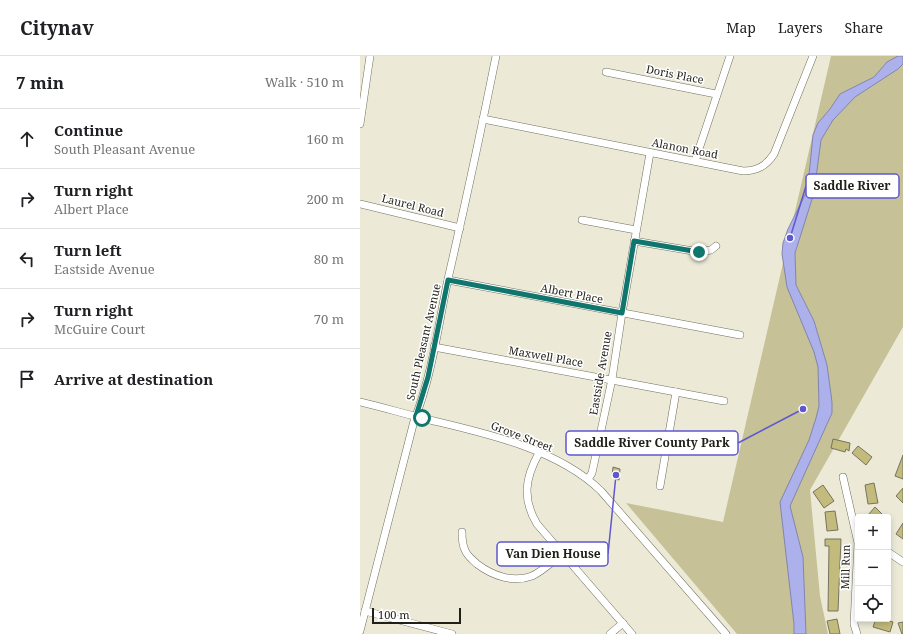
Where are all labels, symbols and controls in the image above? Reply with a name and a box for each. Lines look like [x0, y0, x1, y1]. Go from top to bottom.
text: Citynav [20, 15, 94, 41]
text: Map [726, 18, 756, 37]
text: Layers [778, 18, 823, 37]
text: Share [845, 18, 883, 37]
street label: Doris Place [645, 61, 705, 87]
text: 7 min [16, 71, 64, 94]
text: Walk · 510 m [265, 73, 344, 91]
text: Continue [54, 120, 123, 140]
icon: ahead [16, 128, 38, 150]
text: 160 m [307, 130, 344, 148]
street label: Alanon Road [651, 134, 720, 162]
text: South Pleasant Avenue [54, 140, 195, 158]
callout: Saddle River [806, 174, 899, 198]
text: Saddle River [813, 177, 891, 194]
text: Turn right [54, 180, 133, 200]
icon: right [16, 188, 38, 210]
text: 200 m [307, 190, 344, 208]
street label: Laurel Road [380, 190, 446, 220]
text: Albert Place [54, 200, 129, 218]
text: Turn left [54, 240, 122, 260]
route end [690, 243, 708, 261]
icon: left [16, 248, 38, 270]
text: 80 m [314, 250, 344, 268]
text: Eastside Avenue [54, 260, 155, 278]
street label: Albert Place [540, 280, 605, 306]
street label: South Pleasant Avenue [402, 282, 444, 402]
text: Turn right [54, 300, 133, 320]
icon: right [16, 308, 38, 330]
text: 70 m [314, 310, 344, 328]
text: McGuire Court [54, 320, 145, 338]
street label: Eastside Avenue [585, 330, 615, 416]
street label: Maxwell Place [508, 342, 585, 370]
icon: arrive [16, 368, 38, 390]
text: Arrive at destination [54, 369, 213, 389]
route start [413, 409, 431, 427]
street label: Grove Street [489, 417, 555, 455]
callout: Saddle River County Park [566, 431, 738, 455]
text: Saddle River County Park [574, 434, 730, 451]
map controls [855, 514, 891, 622]
button: + [855, 514, 891, 550]
callout: Van Dien House [497, 542, 608, 566]
street label: Mill Run [837, 544, 853, 590]
text: Van Dien House [505, 545, 601, 562]
button: − [855, 550, 891, 586]
button: locate [855, 586, 891, 622]
scale bar [372, 606, 461, 625]
text: 100 m [378, 607, 410, 622]

